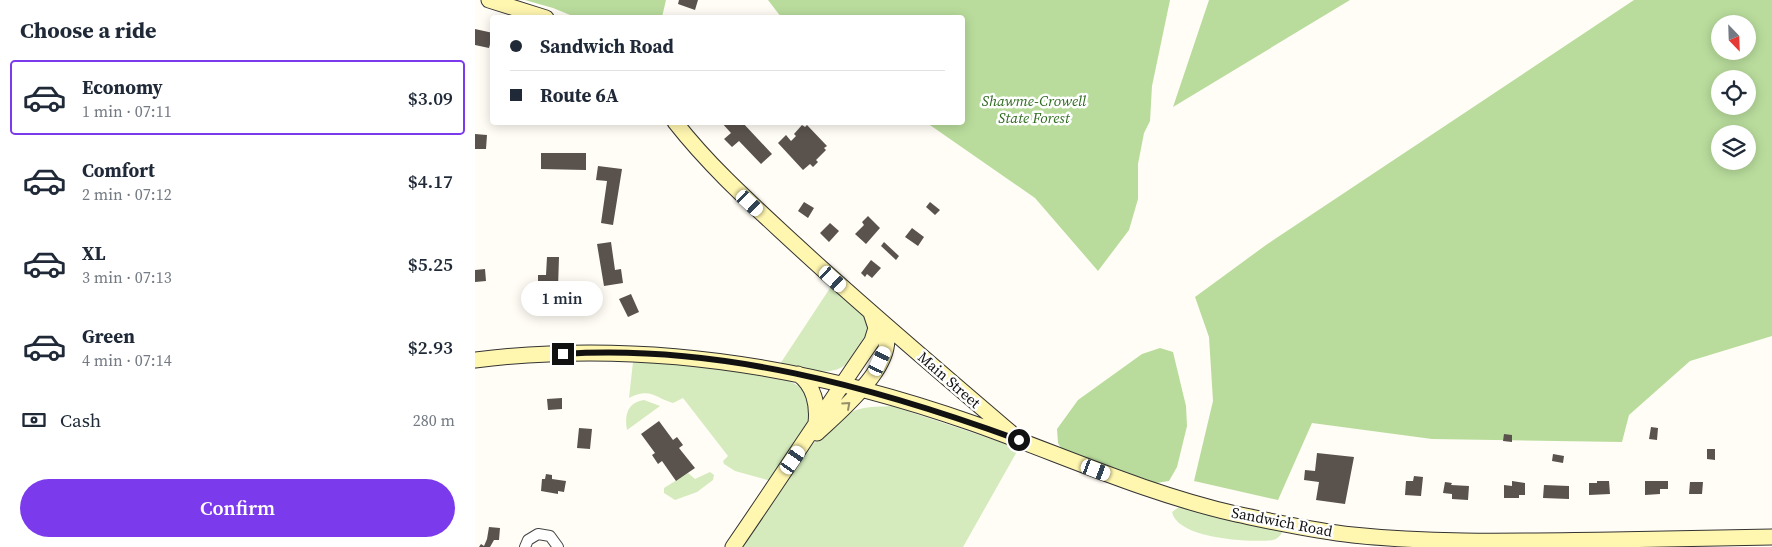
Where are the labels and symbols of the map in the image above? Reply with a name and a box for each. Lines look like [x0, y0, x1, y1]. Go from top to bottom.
north arrow [1711, 15, 1756, 60]
park label: Shawme-Crowell State Forest [982, 90, 1087, 128]
car [733, 187, 766, 219]
car [816, 263, 849, 295]
callout: 1 min [522, 282, 604, 316]
route end [552, 343, 574, 365]
car [866, 344, 893, 378]
street label: Main Street [913, 347, 985, 413]
one-way arrow [841, 402, 850, 411]
route start [1008, 429, 1030, 451]
car [778, 443, 807, 477]
car [1079, 458, 1112, 482]
street label: Sandwich Road [1230, 501, 1335, 542]

